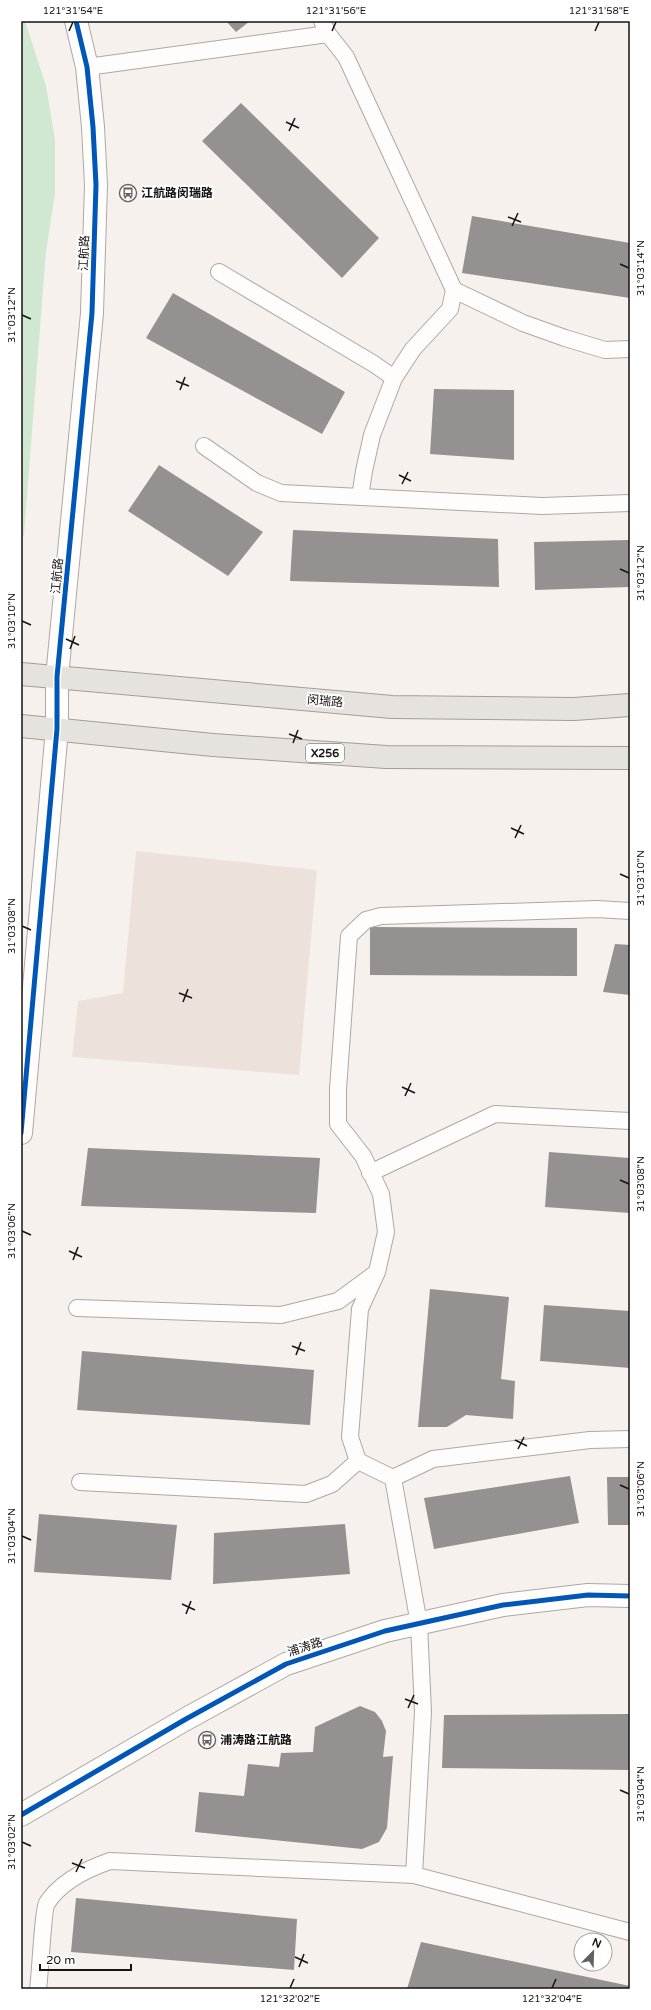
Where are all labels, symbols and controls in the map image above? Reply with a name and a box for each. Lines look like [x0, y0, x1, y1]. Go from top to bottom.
text: 121°31'54"E [43, 5, 103, 17]
text: 121°31'56"E [306, 5, 366, 17]
text: 121°31'58"E [569, 5, 629, 17]
bus stop icon: 江航路闵瑞路 [118, 183, 138, 203]
place label: 江航路闵瑞路 [141, 186, 213, 200]
street label: 江航路 [76, 235, 92, 271]
text: 31°03'14"N [635, 240, 647, 296]
text: 31°03'12"N [6, 287, 18, 343]
text: 31°03'12"N [635, 545, 647, 601]
street label: 江航路 [48, 557, 66, 595]
text: 31°03'10"N [6, 593, 18, 649]
street label: 闵瑞路 [306, 692, 344, 710]
road number: X256 [306, 744, 344, 762]
text: 31°03'10"N [635, 850, 647, 906]
text: 31°03'08"N [6, 898, 18, 954]
text: 31°03'08"N [635, 1156, 647, 1212]
text: 31°03'06"N [6, 1203, 18, 1259]
text: 31°03'06"N [635, 1461, 647, 1517]
text: 31°03'04"N [6, 1508, 18, 1564]
street label: 浦涛路 [286, 1635, 324, 1659]
bus stop icon: 浦涛路江航路 [197, 1730, 217, 1750]
place label: 浦涛路江航路 [220, 1733, 292, 1747]
text: 31°03'04"N [635, 1766, 647, 1822]
text: 31°03'02"N [6, 1814, 18, 1870]
north arrow [573, 1932, 613, 1972]
text: N [590, 1936, 603, 1951]
scale bar [40, 1946, 131, 1972]
text: 20 m [46, 1953, 75, 1967]
text: 121°32'02"E [260, 1993, 320, 2005]
text: 121°32'04"E [522, 1993, 582, 2005]

